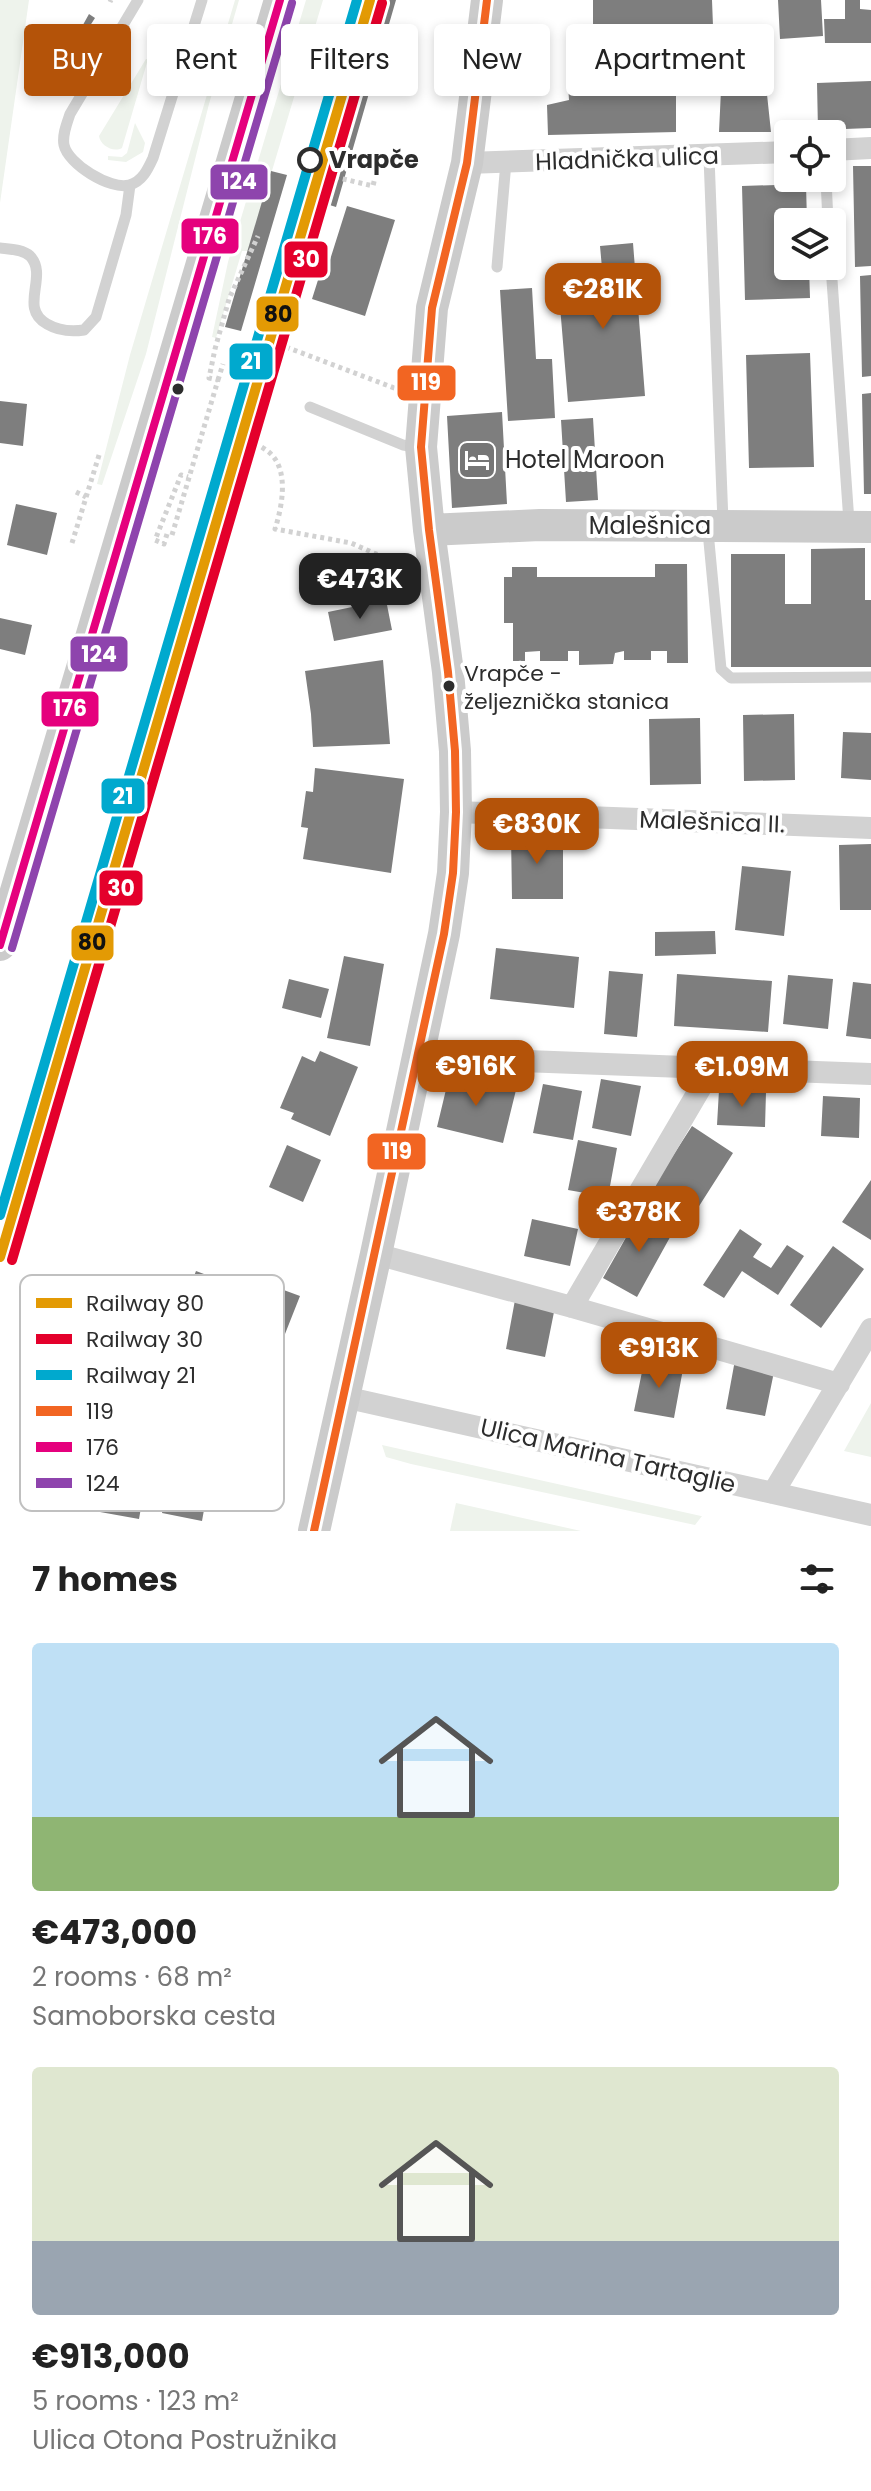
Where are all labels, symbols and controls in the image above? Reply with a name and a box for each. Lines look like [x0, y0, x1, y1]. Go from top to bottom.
chip: Buy [24, 24, 131, 96]
chip: Rent [147, 24, 265, 96]
chip: Filters [281, 24, 418, 96]
chip: New [434, 24, 550, 96]
chip: Apartment [566, 24, 774, 96]
map controls [774, 120, 846, 280]
button: locate [774, 120, 846, 192]
street label: Hladnička ulica [535, 139, 719, 178]
place label: Vrapče [329, 143, 419, 176]
marker: Vrapče [298, 148, 322, 172]
line badge: 124 [209, 163, 269, 201]
text: 124 [221, 166, 257, 197]
button: layers [774, 208, 846, 280]
line badge: 176 [180, 217, 240, 255]
text: 176 [193, 221, 227, 252]
line badge: 30 [283, 240, 329, 279]
text: 30 [292, 244, 320, 275]
pin: €281K [547, 263, 659, 331]
text: €281K [563, 271, 643, 307]
line badge: 80 [255, 295, 300, 333]
text: 80 [264, 299, 292, 330]
line badge: 21 [228, 342, 274, 381]
text: 21 [241, 346, 261, 377]
line badge: 119 [396, 364, 457, 402]
text: 119 [411, 367, 441, 398]
unlabelled marker [170, 381, 186, 397]
hotel icon: Hotel Maroon [456, 439, 498, 481]
place label: Hotel Maroon [505, 443, 665, 476]
street label: Malešnica [589, 509, 711, 542]
pin: €473K [304, 553, 416, 621]
text: €473K [317, 561, 403, 597]
line badge: 124 [69, 635, 129, 673]
text: 124 [81, 639, 117, 670]
place label: Vrapče - željeznička stanica [464, 658, 669, 717]
marker: Vrapče - željeznička stanica [441, 678, 457, 694]
line badge: 176 [40, 690, 100, 728]
text: 176 [53, 693, 87, 724]
line badge: 21 [100, 777, 146, 815]
text: 21 [113, 781, 133, 812]
pin: €830K [481, 798, 593, 866]
street label: Malešnica II. [639, 802, 785, 841]
text: €830K [493, 806, 581, 842]
line badge: 30 [98, 869, 144, 907]
text: 30 [107, 873, 135, 904]
line badge: 80 [70, 924, 115, 962]
text: 80 [78, 927, 106, 958]
pin: €916K [420, 1040, 532, 1108]
pin: €1.09M [677, 1041, 807, 1109]
text: €916K [435, 1048, 517, 1084]
text: €1.09M [695, 1049, 789, 1085]
line badge: 119 [366, 1132, 427, 1171]
text: 119 [382, 1136, 412, 1167]
pin: €378K [583, 1186, 695, 1254]
text: €378K [596, 1194, 682, 1230]
legend [20, 1275, 284, 1511]
text: Railway 80 [86, 1288, 204, 1319]
pin: €913K [603, 1322, 715, 1390]
text: Railway 30 [86, 1324, 203, 1355]
text: €913K [619, 1330, 699, 1366]
text: Railway 21 [86, 1360, 196, 1391]
text: 119 [86, 1396, 114, 1427]
street label: Ulica Marina Tartaglie [477, 1410, 739, 1501]
text: 176 [86, 1432, 119, 1463]
text: 124 [86, 1468, 120, 1499]
text: 7 homes [32, 1555, 178, 1603]
icon: filters [795, 1557, 839, 1601]
icon: home [364, 1695, 508, 1839]
text: €473,000 [32, 1908, 197, 1956]
text: 2 rooms · 68 m² [32, 1959, 232, 1995]
text: Samoborska cesta [32, 1998, 276, 2034]
icon: home [364, 2119, 508, 2263]
text: €913,000 [32, 2332, 190, 2380]
text: 5 rooms · 123 m² [32, 2383, 239, 2419]
text: Ulica Otona Postružnika [32, 2422, 337, 2458]

